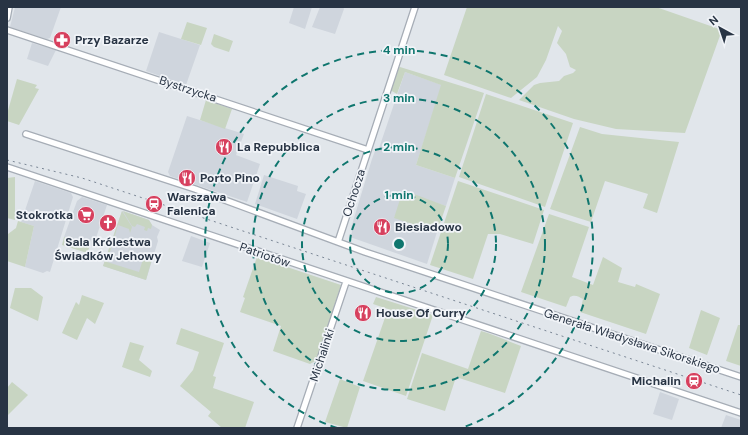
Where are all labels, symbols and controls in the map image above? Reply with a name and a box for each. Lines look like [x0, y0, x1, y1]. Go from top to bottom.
north arrow [700, 8, 740, 48]
text: N [706, 12, 721, 28]
pharmacy icon: Przy Bazarze [52, 30, 72, 50]
place label: Przy Bazarze [75, 32, 149, 48]
text: 4 min [383, 42, 415, 58]
street label: Bystrzycka [157, 72, 219, 106]
text: 3 min [383, 90, 415, 106]
restaurant icon: La Repubblica [214, 137, 234, 157]
place label: La Repubblica [237, 139, 320, 155]
text: 2 min [383, 139, 415, 155]
street label: Ochocza [339, 167, 369, 219]
restaurant icon: Porto Pino [177, 168, 197, 188]
place label: Porto Pino [200, 170, 260, 186]
text: 1 min [384, 187, 414, 203]
place label: Warszawa Falenica [167, 189, 226, 219]
station icon: Warszawa Falenica [144, 194, 164, 214]
supermarket icon: Stokrotka [76, 205, 96, 225]
place label: Stokrotka [16, 207, 73, 223]
church icon: Sala Królestwa Świadków Jehowy [98, 213, 118, 233]
restaurant icon: Biesiadowo [372, 217, 392, 237]
place label: Biesiadowo [395, 219, 462, 235]
place label: Sala Królestwa Świadków Jehowy [55, 234, 162, 264]
centre of rings [392, 237, 406, 251]
street label: Patriotów [238, 239, 292, 271]
restaurant icon: House Of Curry [353, 303, 373, 323]
place label: House Of Curry [376, 305, 466, 321]
street label: Generała Władysława Sikorskiego [542, 305, 722, 377]
street label: Michalinki [306, 326, 338, 383]
station icon: Michalin [684, 371, 704, 391]
place label: Michalin [631, 373, 681, 389]

